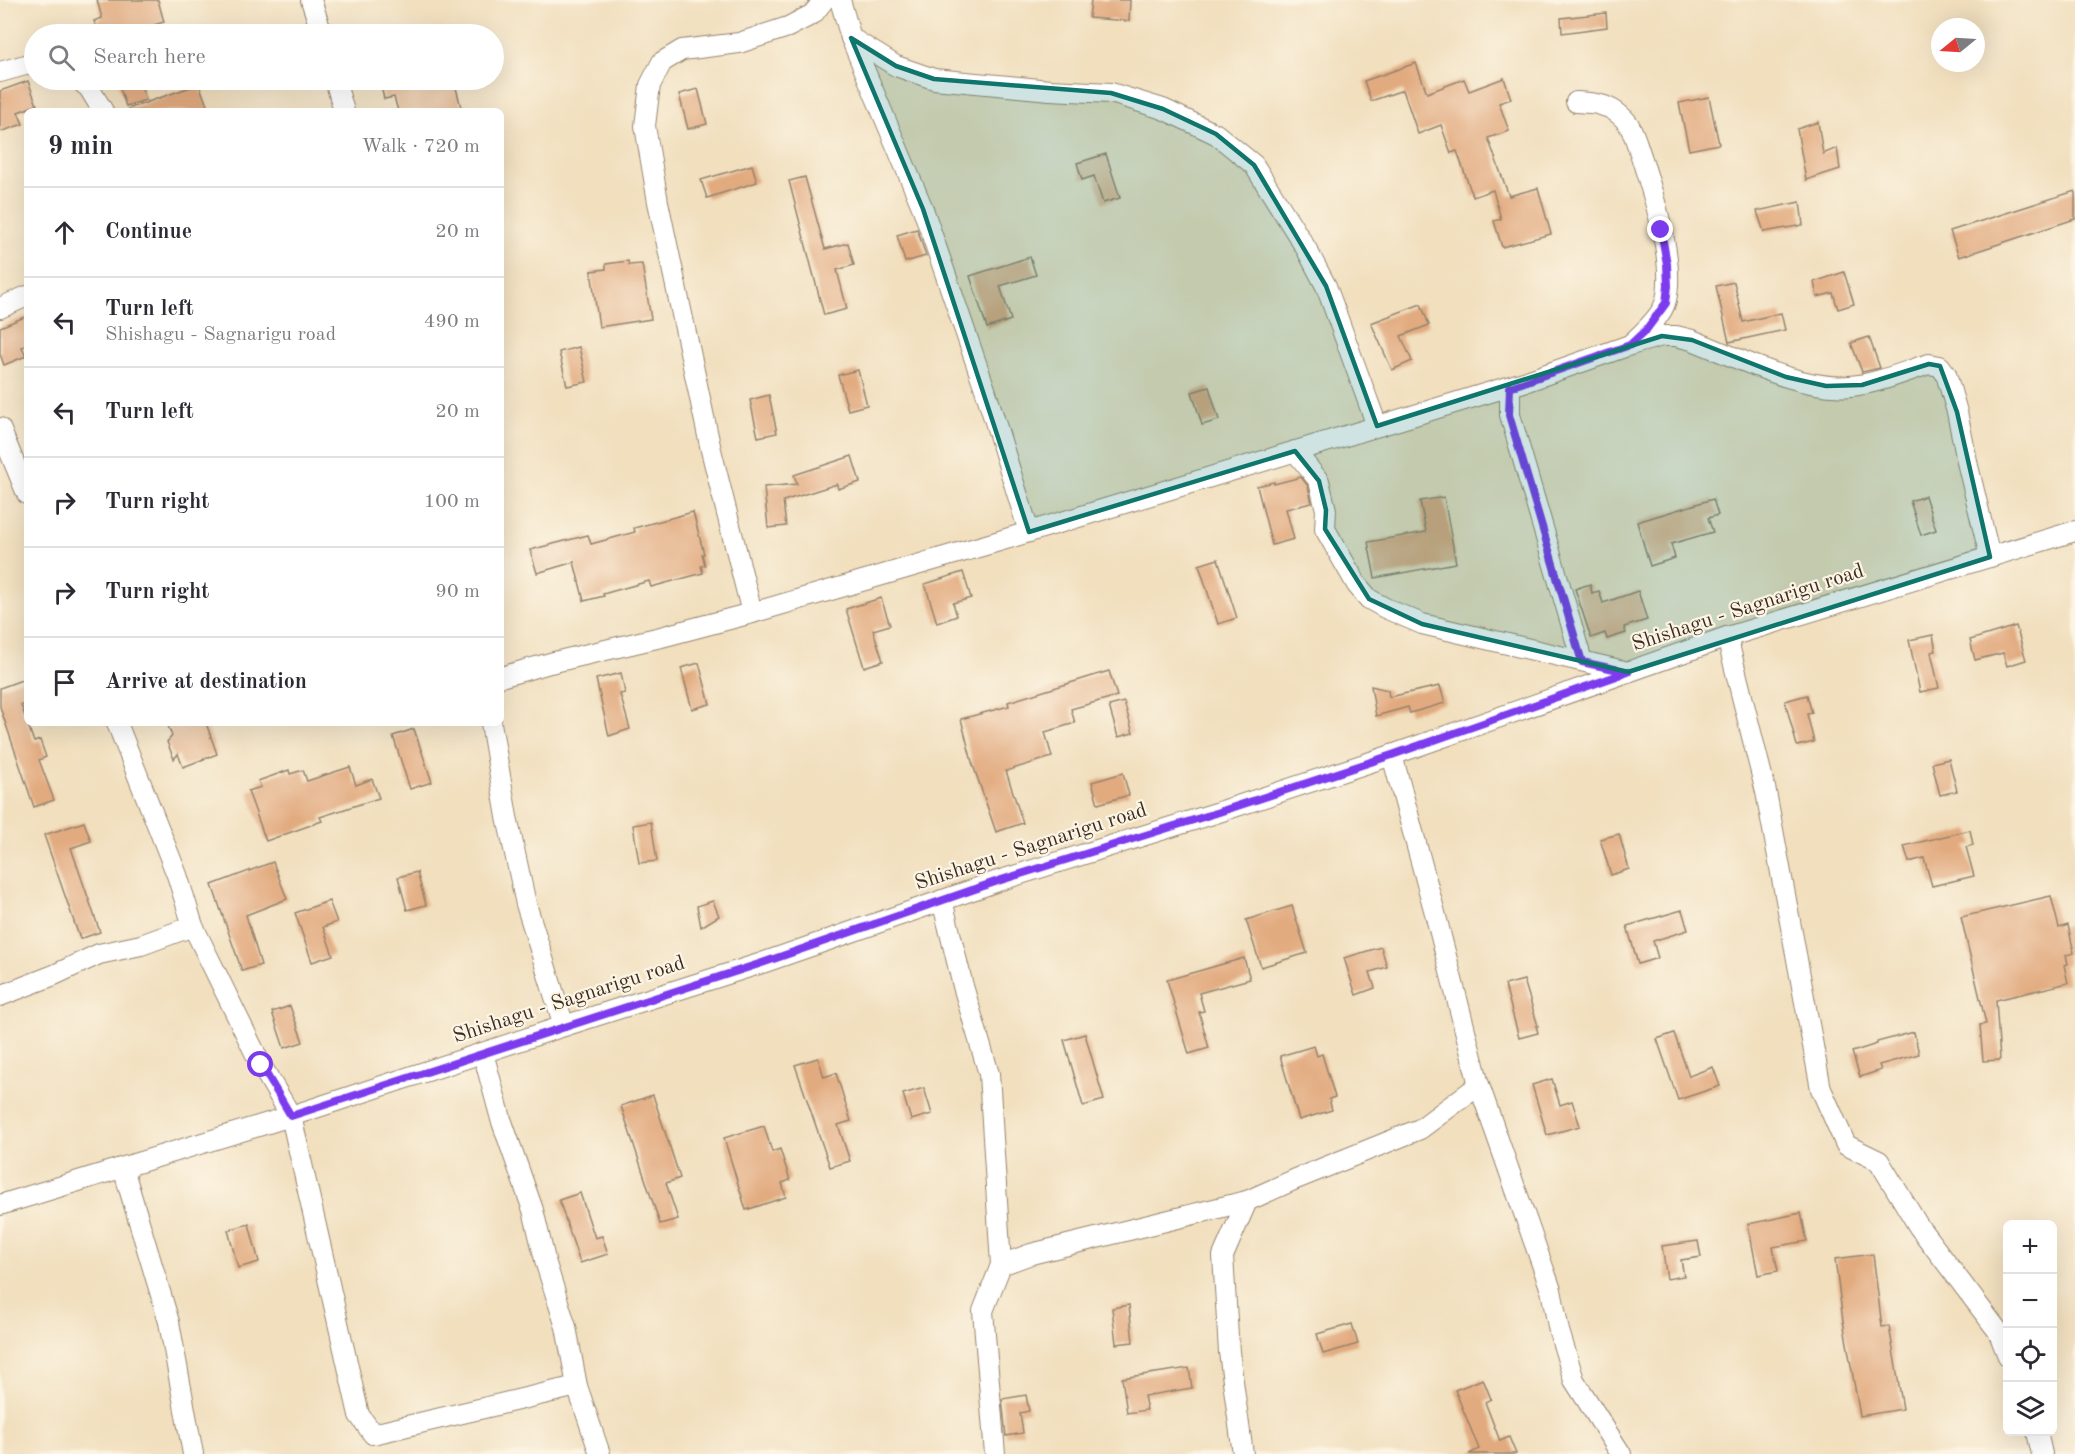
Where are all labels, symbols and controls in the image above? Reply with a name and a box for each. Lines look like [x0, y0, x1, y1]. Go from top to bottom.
north arrow [1931, 18, 1985, 72]
search box [24, 24, 504, 90]
icon: search [45, 41, 78, 74]
text: Search here [93, 46, 206, 68]
text: 9 min [48, 134, 113, 160]
text: Walk · 720 m [361, 137, 480, 157]
icon: ahead [48, 216, 81, 249]
route end [1647, 216, 1673, 242]
text: Continue [105, 221, 192, 243]
text: 20 m [435, 222, 480, 242]
text: Turn left [105, 298, 194, 320]
icon: left [48, 306, 81, 339]
text: 490 m [424, 312, 480, 332]
text: Shishagu - Sagnarigu road [105, 325, 336, 345]
icon: left [48, 396, 81, 429]
text: Turn left [105, 401, 194, 423]
text: 20 m [435, 402, 480, 422]
icon: right [48, 486, 81, 519]
text: Turn right [105, 491, 209, 513]
text: 100 m [424, 492, 480, 512]
street label: Shishagu - Sagnarigu road [1629, 561, 1867, 655]
icon: right [48, 576, 81, 609]
text: Turn right [105, 581, 209, 603]
text: 90 m [435, 582, 480, 602]
icon: arrive [48, 666, 81, 699]
text: Arrive at destination [105, 671, 307, 693]
street label: Shishagu - Sagnarigu road [912, 800, 1150, 894]
street label: Shishagu - Sagnarigu road [450, 953, 688, 1047]
route start [247, 1051, 273, 1077]
map controls [2003, 1220, 2057, 1436]
button: + [2003, 1220, 2057, 1274]
button: − [2003, 1274, 2057, 1328]
button: locate [2003, 1328, 2057, 1382]
button: layers [2003, 1382, 2057, 1436]

